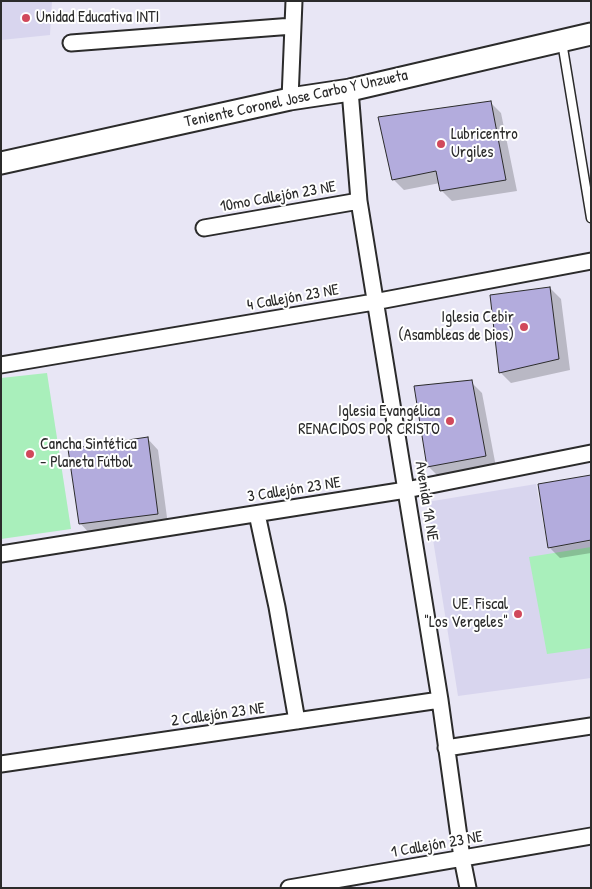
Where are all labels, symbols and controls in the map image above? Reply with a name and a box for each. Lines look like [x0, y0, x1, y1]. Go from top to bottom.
place label: Unidad Educativa INTI [36, 8, 159, 28]
marker: Unidad Educativa INTI [20, 12, 32, 24]
street label: Teniente Coronel Jose Carbo Y Unzueta [183, 66, 409, 132]
place label: Lubricentro Urgiles [451, 125, 518, 163]
marker: Lubricentro Urgiles [435, 138, 447, 150]
street label: 10mo Callejón 23 NE [219, 177, 337, 217]
street label: 4 Callejón 23 NE [246, 280, 340, 316]
place label: Iglesia Cebir (Asambleas de Dios) [398, 308, 514, 346]
marker: Iglesia Cebir (Asambleas de Dios) [518, 321, 530, 333]
place label: Iglesia Evangélica RENACIDOS POR CRISTO [298, 402, 440, 440]
marker: Iglesia Evangélica RENACIDOS POR CRISTO [444, 415, 456, 427]
place label: Cancha Sintética - Planeta Fútbol [40, 435, 137, 473]
marker: Cancha Sintética - Planeta Fútbol [24, 448, 36, 460]
street label: Avenida 1A NE [410, 460, 442, 542]
street label: 3 Callejón 23 NE [246, 473, 342, 507]
place label: UE. Fiscal "Los Vergeles" [424, 595, 508, 633]
marker: UE. Fiscal "Los Vergeles" [512, 608, 524, 620]
street label: 2 Callejón 23 NE [170, 699, 266, 731]
street label: 1 Callejón 23 NE [390, 827, 484, 863]

